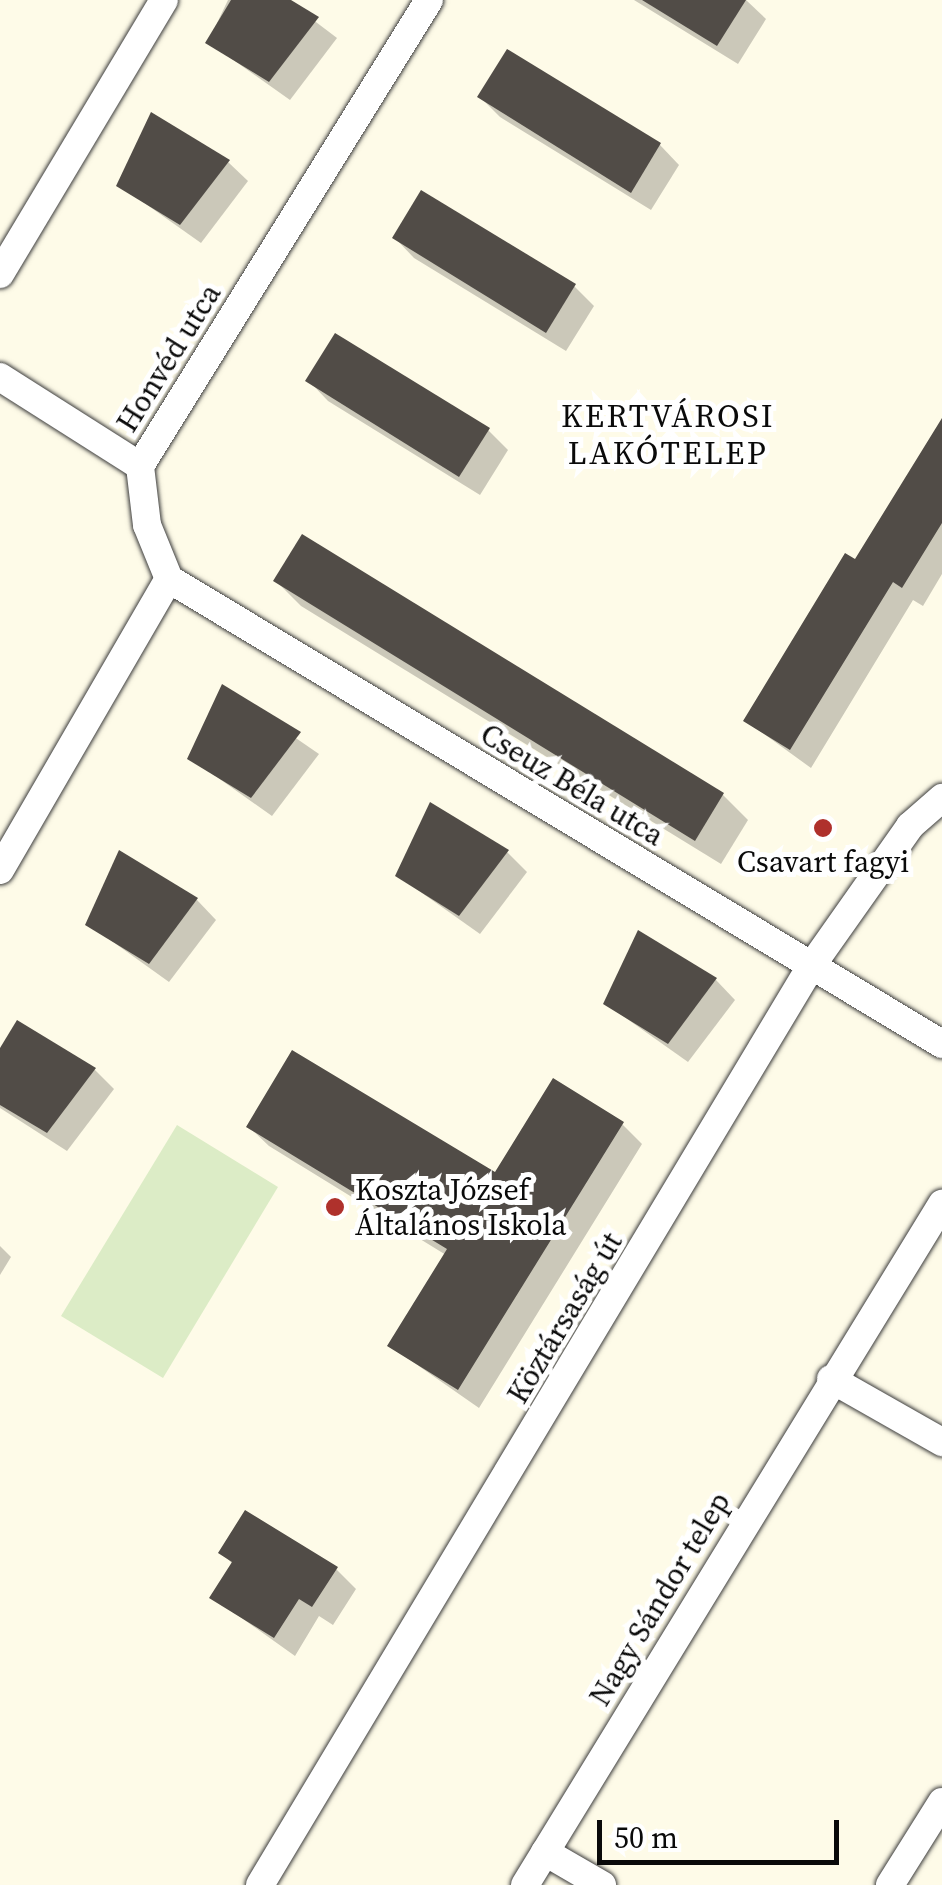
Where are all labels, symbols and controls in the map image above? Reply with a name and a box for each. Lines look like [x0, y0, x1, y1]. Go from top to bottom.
street label: Honvéd utca [109, 277, 229, 439]
district label: KERTVÁROSI LAKÓTELEP [561, 398, 775, 473]
street label: Cseuz Béla utca [474, 716, 670, 854]
marker: Csavart fagyi [812, 817, 834, 839]
place label: Csavart fagyi [737, 844, 909, 880]
place label: Koszta József Általános Iskola [355, 1172, 566, 1242]
marker: Koszta József Általános Iskola [324, 1196, 346, 1218]
street label: Köztársaság út [500, 1226, 630, 1410]
street label: Nagy Sándor telep [582, 1486, 738, 1712]
scale bar [602, 1800, 844, 1862]
text: 50 m [614, 1817, 678, 1858]

